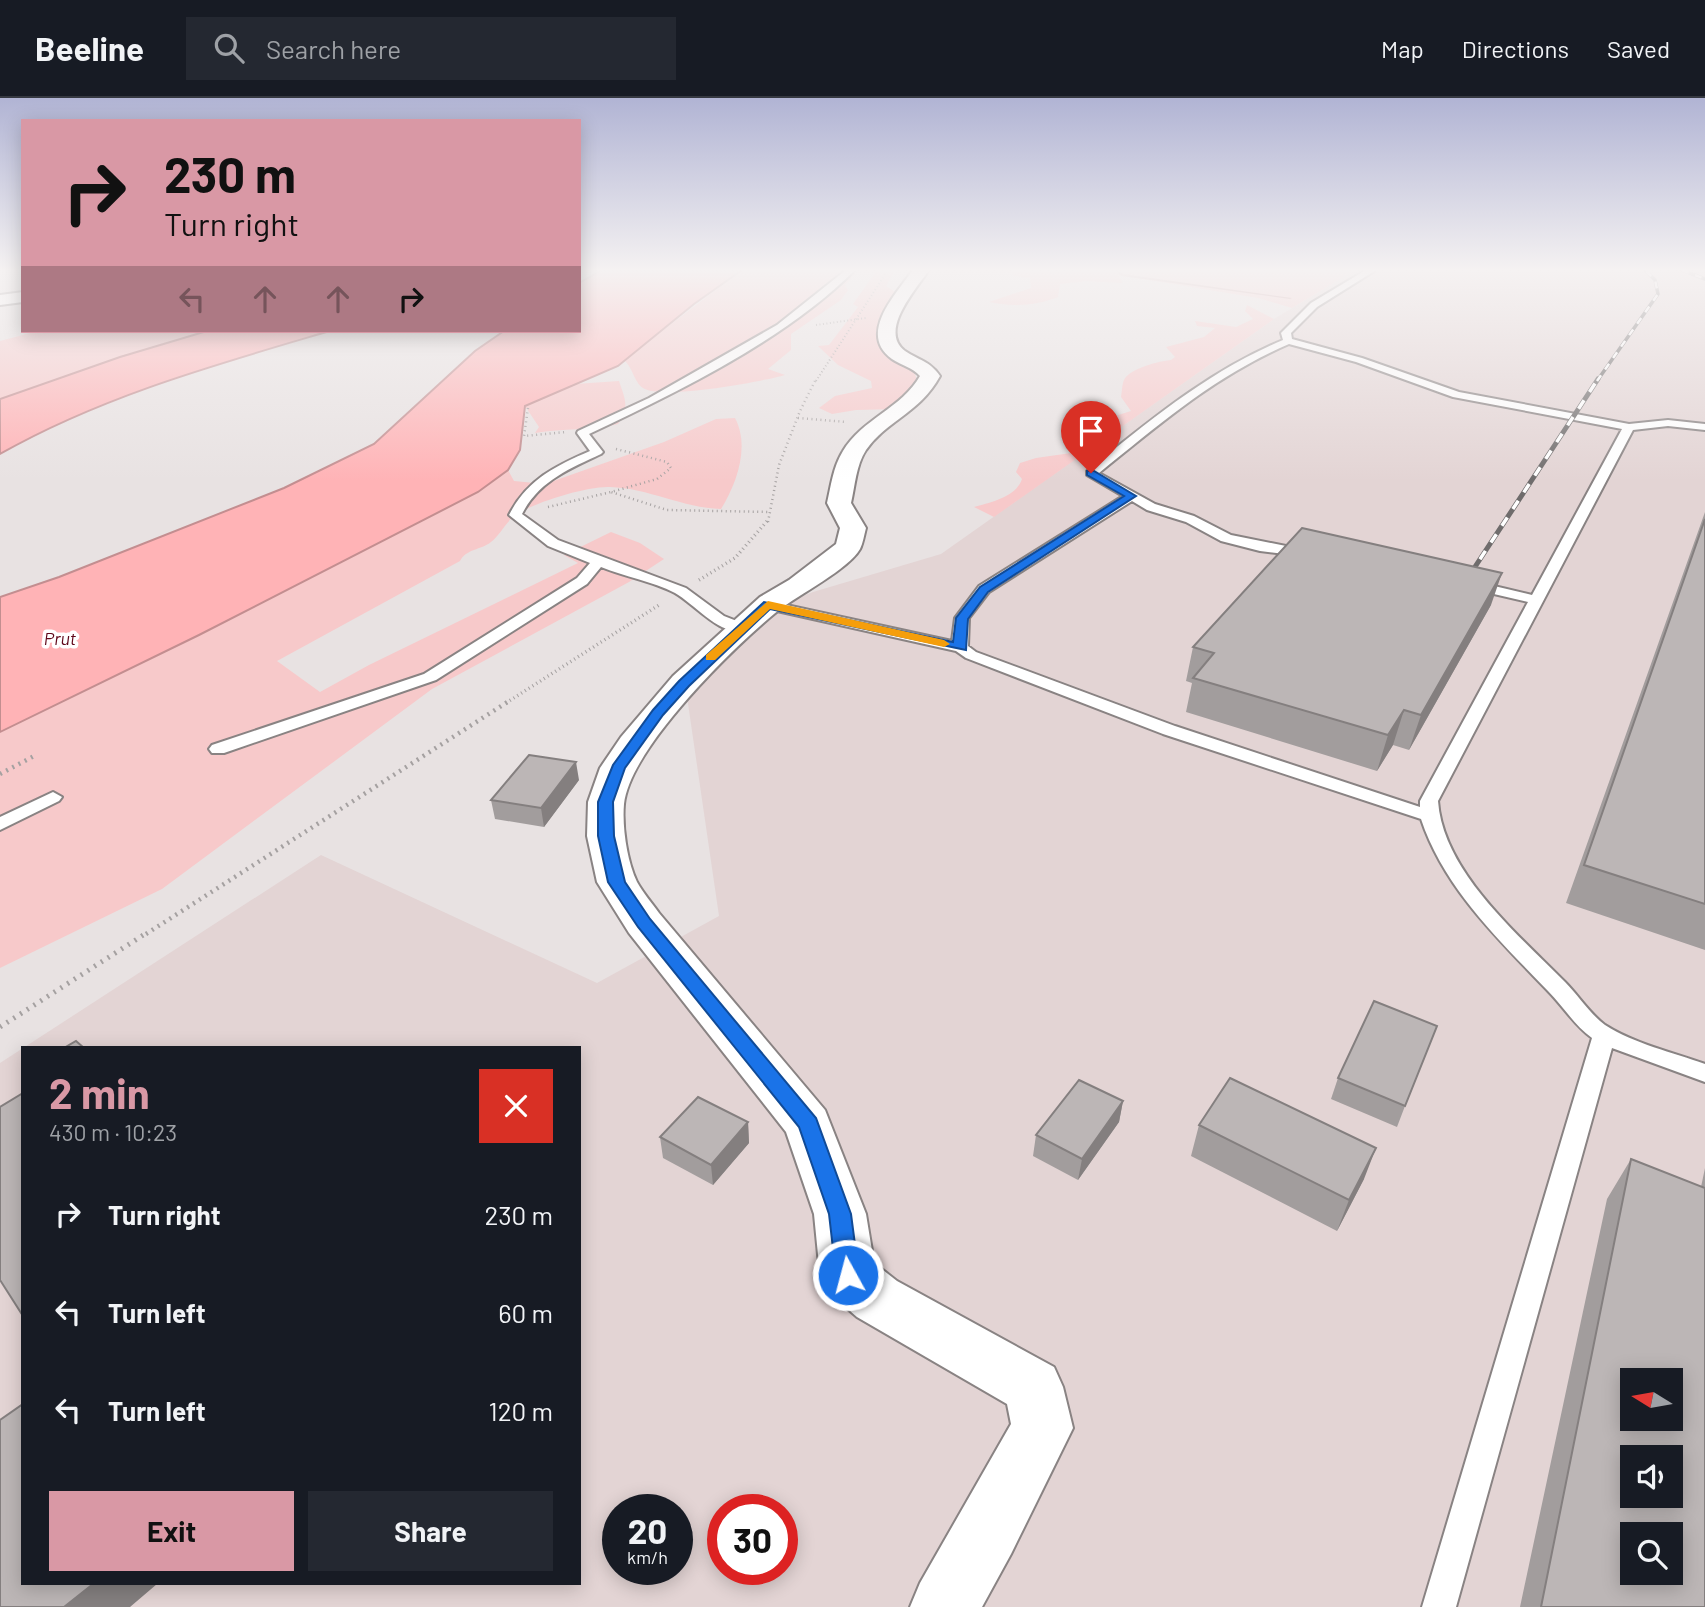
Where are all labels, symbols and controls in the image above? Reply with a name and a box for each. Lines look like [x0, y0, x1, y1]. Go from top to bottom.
search box [186, 17, 676, 80]
text: Beeline [35, 28, 144, 68]
icon: search [210, 29, 248, 67]
text: Search here [266, 33, 401, 64]
text: Map [1381, 34, 1424, 63]
text: Directions [1462, 34, 1569, 63]
text: Saved [1607, 34, 1670, 63]
text: 230 m [164, 144, 296, 203]
icon: right [49, 147, 140, 238]
text: Turn right [164, 204, 299, 242]
icon: left [173, 280, 211, 318]
icon: ahead [246, 280, 284, 318]
icon: ahead [319, 280, 357, 318]
icon: right [392, 280, 430, 318]
pin [1061, 401, 1121, 473]
icon: arrive [1072, 412, 1110, 450]
water label: Prut [44, 627, 77, 649]
text: 2 min [49, 1067, 150, 1117]
button: close [479, 1069, 553, 1143]
text: 430 m · 10:23 [49, 1118, 177, 1146]
icon: right [49, 1195, 87, 1233]
text: Turn right [108, 1199, 221, 1230]
text: 230 m [484, 1199, 553, 1230]
position arrow [811, 1238, 885, 1312]
icon: left [49, 1293, 87, 1331]
text: Turn left [108, 1297, 206, 1328]
text: 60 m [498, 1297, 553, 1328]
north arrow [1620, 1368, 1684, 1432]
map controls [1620, 1368, 1683, 1585]
icon: left [49, 1391, 87, 1429]
text: Turn left [108, 1395, 206, 1426]
text: 120 m [489, 1395, 553, 1426]
button: sound [1620, 1445, 1683, 1508]
button: Exit [49, 1491, 294, 1571]
button: Share [308, 1491, 553, 1571]
speed limit sign: 30 [707, 1494, 798, 1585]
text: 20 [628, 1509, 667, 1551]
button: search [1620, 1522, 1683, 1585]
text: km/h [627, 1546, 668, 1568]

